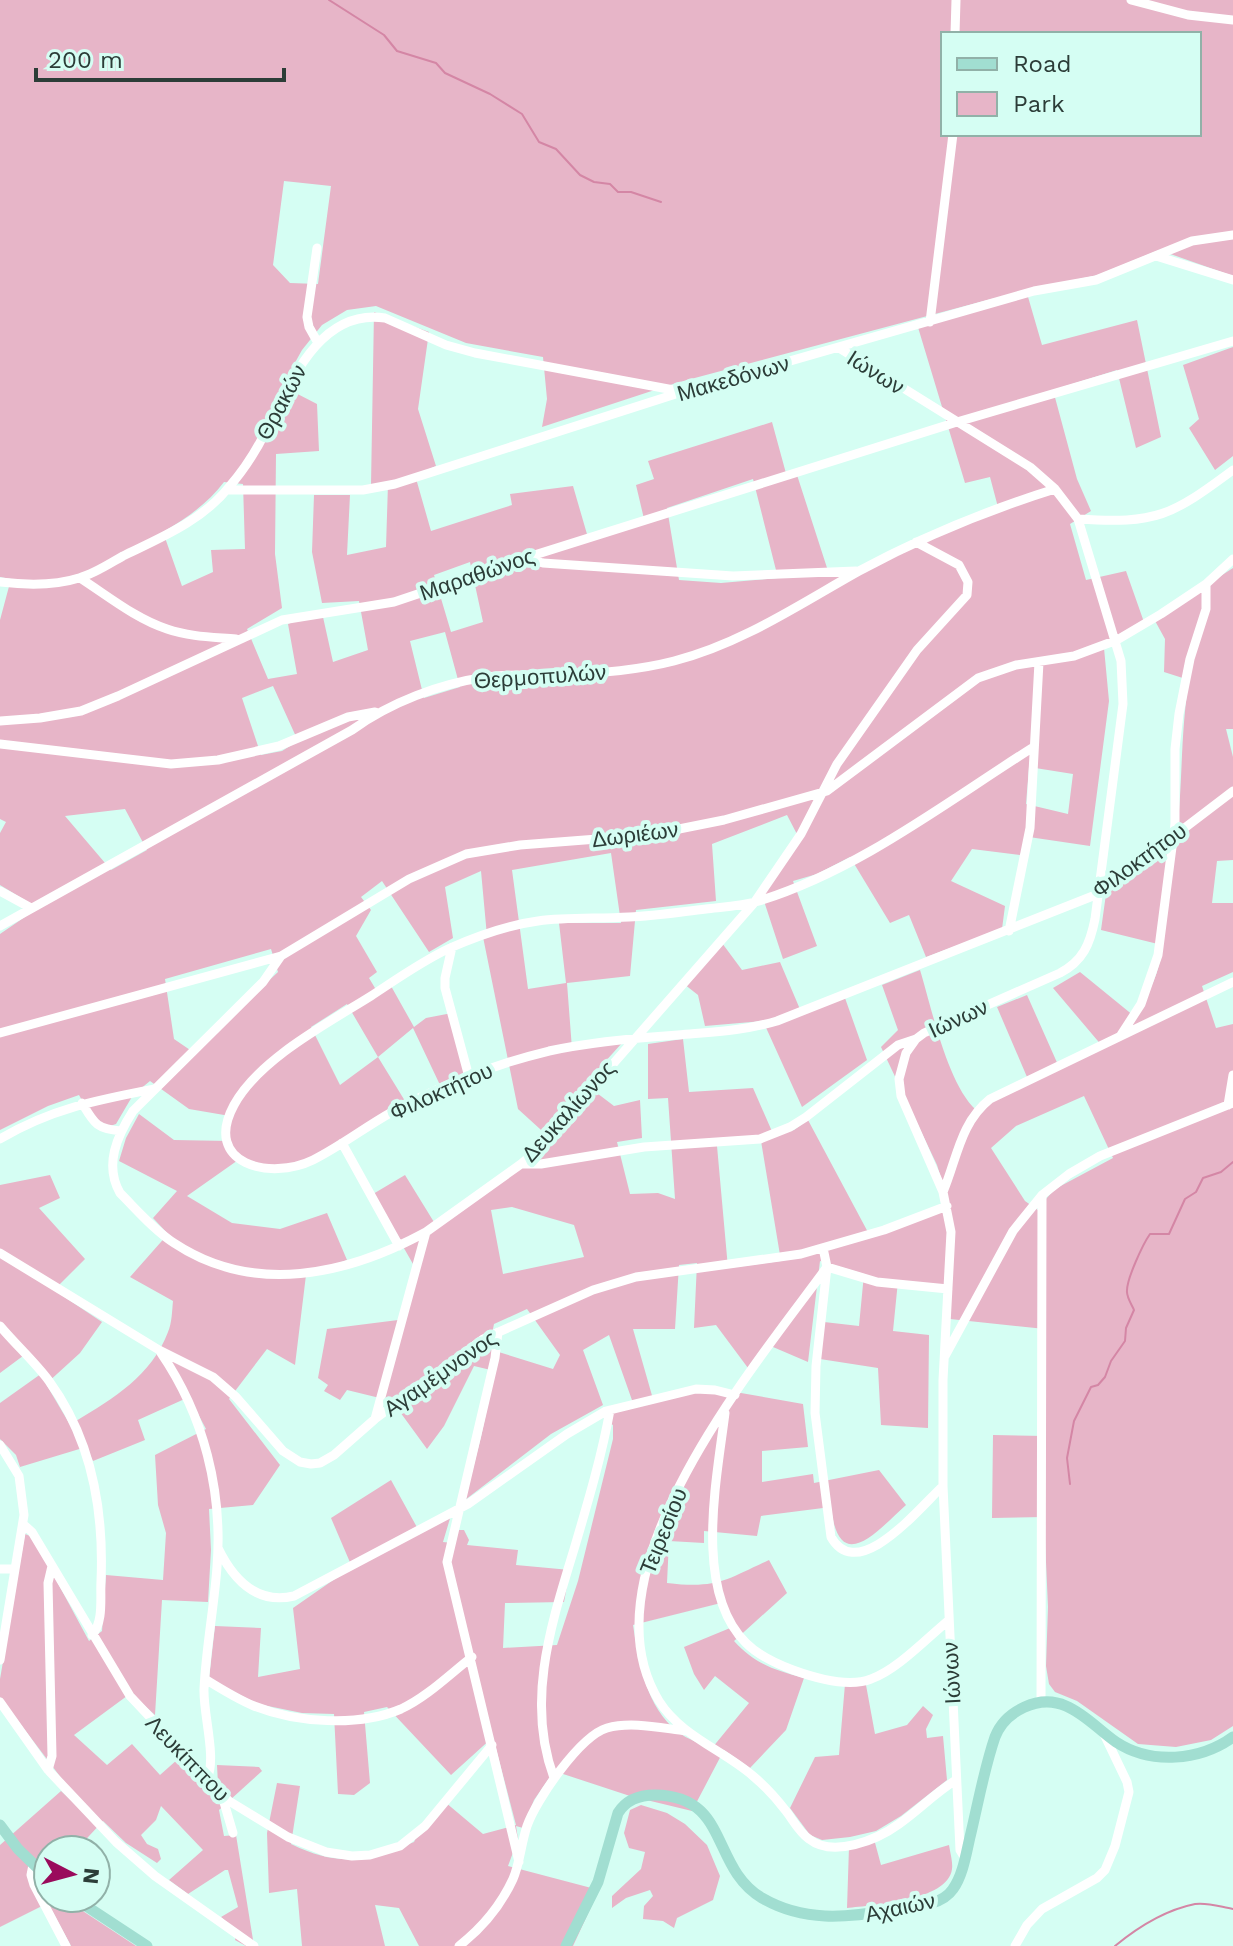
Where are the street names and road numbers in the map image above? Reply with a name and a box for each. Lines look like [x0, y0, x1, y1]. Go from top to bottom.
street label: Ιώνων [843, 345, 909, 400]
street label: Μακεδόνων [674, 351, 792, 406]
street label: Θρακών [251, 360, 312, 444]
street label: Μαραθώνος [417, 543, 538, 606]
street label: Θερμοπυλών [473, 659, 607, 694]
street label: Δωριέων [590, 817, 680, 852]
street label: Φιλοκτήτου [1087, 818, 1191, 903]
street label: Ιώνων [925, 994, 992, 1043]
street label: Δευκαλίωνος [517, 1056, 620, 1167]
street label: Φιλοκτήτου [386, 1058, 496, 1125]
street label: Αγαμέμνονος [379, 1325, 502, 1422]
street label: Τειρεσίου [635, 1484, 692, 1578]
street label: Ιώνων [937, 1641, 966, 1705]
street label: Λευκίππου [141, 1710, 235, 1806]
street label: Αχαιών [863, 1888, 937, 1927]

